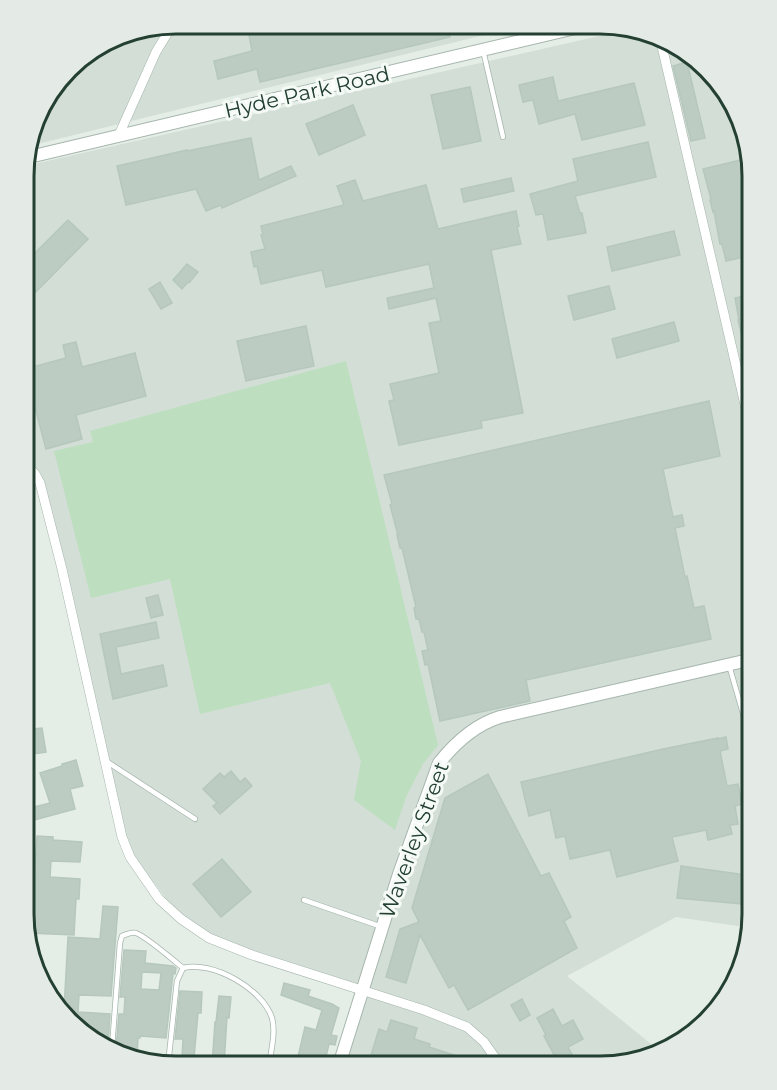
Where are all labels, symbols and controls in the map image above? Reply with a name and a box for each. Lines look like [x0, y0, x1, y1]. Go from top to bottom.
street label: Hyde Park Road [222, 61, 392, 123]
street label: Waverley Street [374, 758, 454, 922]

